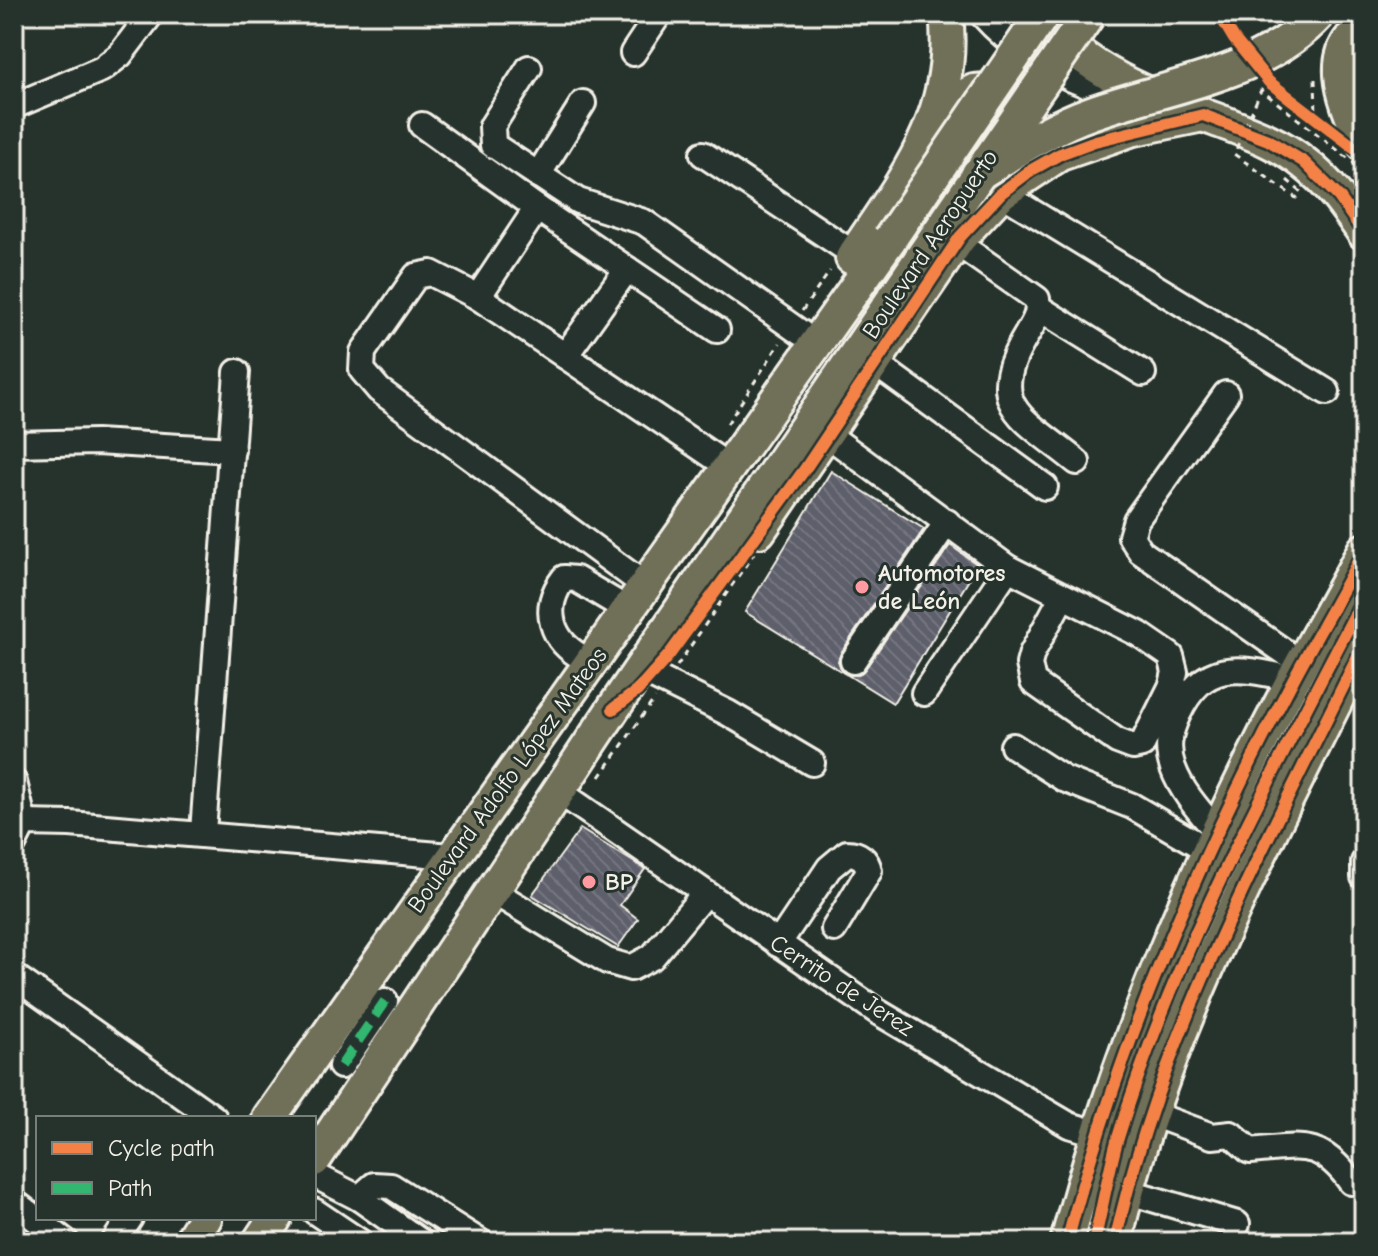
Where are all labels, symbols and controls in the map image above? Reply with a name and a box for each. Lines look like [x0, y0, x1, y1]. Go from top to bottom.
street label: Boulevard Aeropuerto [856, 144, 1004, 344]
place label: Automotores de León [878, 559, 1005, 615]
marker: Automotores de León [853, 578, 871, 596]
street label: Boulevard Adolfo López Mateos [401, 642, 613, 918]
place label: BP [605, 868, 634, 896]
marker: BP [580, 873, 598, 891]
street label: Cerrito de Jerez [765, 928, 919, 1042]
legend [36, 1116, 316, 1220]
text: Cycle path [108, 1134, 215, 1162]
text: Path [108, 1174, 153, 1202]

